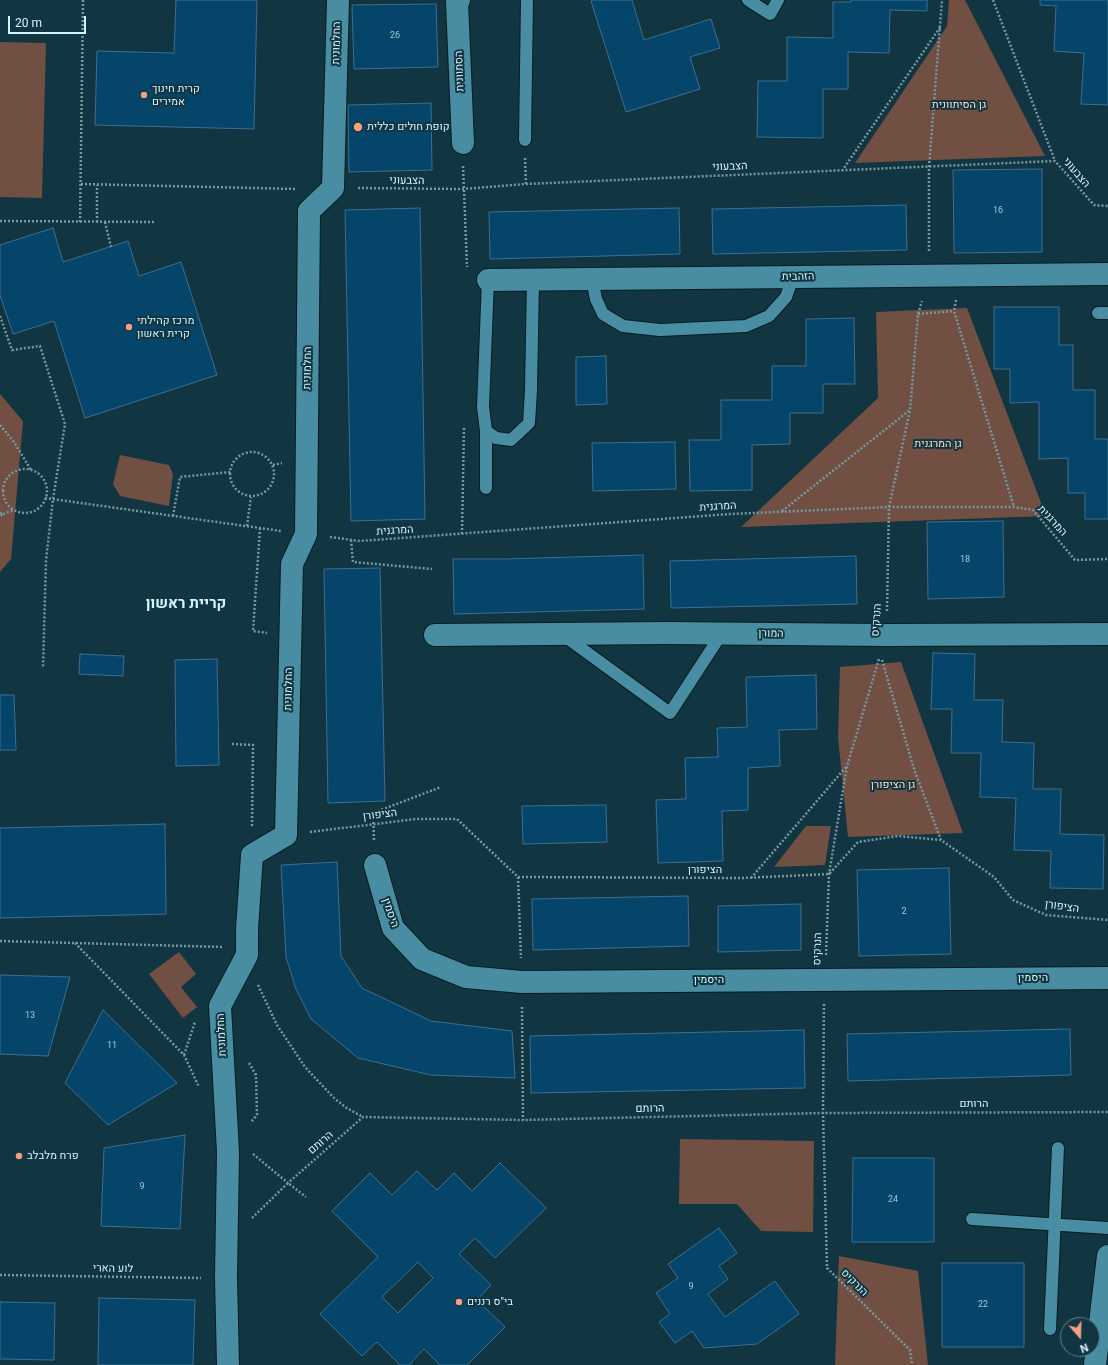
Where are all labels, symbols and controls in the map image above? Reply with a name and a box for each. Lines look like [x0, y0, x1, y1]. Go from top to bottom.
scale bar [10, 8, 88, 34]
text: 20 m [15, 16, 42, 30]
street label: החלמונית [330, 21, 344, 65]
house number: 26 [390, 31, 400, 41]
street label: הסתוונית [453, 50, 467, 92]
place label: קרית חינוך אמירים [152, 82, 200, 108]
marker: קרית חינוך אמירים [139, 90, 149, 100]
park label: גן הסיתוונית [932, 98, 986, 112]
place label: קופת חולים כללית [367, 120, 450, 134]
marker: קופת חולים כללית [352, 121, 364, 133]
street label: הצבעוני [1059, 155, 1093, 191]
street label: הצבעוני [712, 160, 748, 174]
street label: הצבעוני [389, 174, 425, 188]
house number: 16 [993, 206, 1003, 216]
street label: הזהבית [781, 270, 815, 284]
place label: מרכז קהילתי קרית ראשון [137, 314, 194, 340]
marker: מרכז קהילתי קרית ראשון [124, 322, 134, 332]
street label: החלמונית [301, 346, 315, 390]
park label: גן המרגנית [914, 437, 962, 451]
street label: המרגנית [699, 499, 737, 515]
street label: המרגנית [1034, 503, 1070, 539]
street label: המרגנית [376, 523, 414, 539]
house number: 18 [960, 555, 970, 565]
district label: קריית ראשון [146, 595, 226, 613]
street label: הנרקיס [869, 603, 885, 637]
street label: המורן [758, 627, 784, 641]
street label: החלמונית [282, 667, 296, 711]
park label: גן הציפורן [871, 778, 915, 792]
street label: הציפורן [362, 806, 398, 824]
street label: הציפורן [688, 863, 722, 877]
street label: היסמין [379, 897, 401, 929]
street label: הציפורן [1044, 898, 1080, 916]
house number: 2 [901, 907, 907, 917]
street label: הנרקיס [811, 932, 825, 966]
street label: היסמין [1018, 971, 1048, 985]
street label: היסמין [694, 973, 724, 987]
house number: 13 [25, 1011, 35, 1021]
street label: החלמונית [214, 1013, 230, 1057]
house number: 11 [107, 1041, 117, 1051]
street label: הרותם [960, 1097, 988, 1111]
street label: הרותם [635, 1102, 665, 1116]
street label: הרותם [306, 1129, 336, 1157]
place label: פרח מלבלב [27, 1149, 79, 1163]
marker: פרח מלבלב [14, 1151, 24, 1161]
house number: 9 [139, 1182, 145, 1192]
house number: 24 [888, 1195, 898, 1205]
street label: לוע הארי [93, 1262, 133, 1276]
street label: הנרקיס [838, 1267, 870, 1299]
house number: 9 [688, 1282, 694, 1292]
place label: בי"ס רננים [467, 1295, 513, 1309]
marker: בי"ס רננים [454, 1297, 464, 1307]
house number: 22 [978, 1300, 988, 1310]
north arrow [1060, 1317, 1100, 1357]
text: N [1078, 1340, 1090, 1355]

